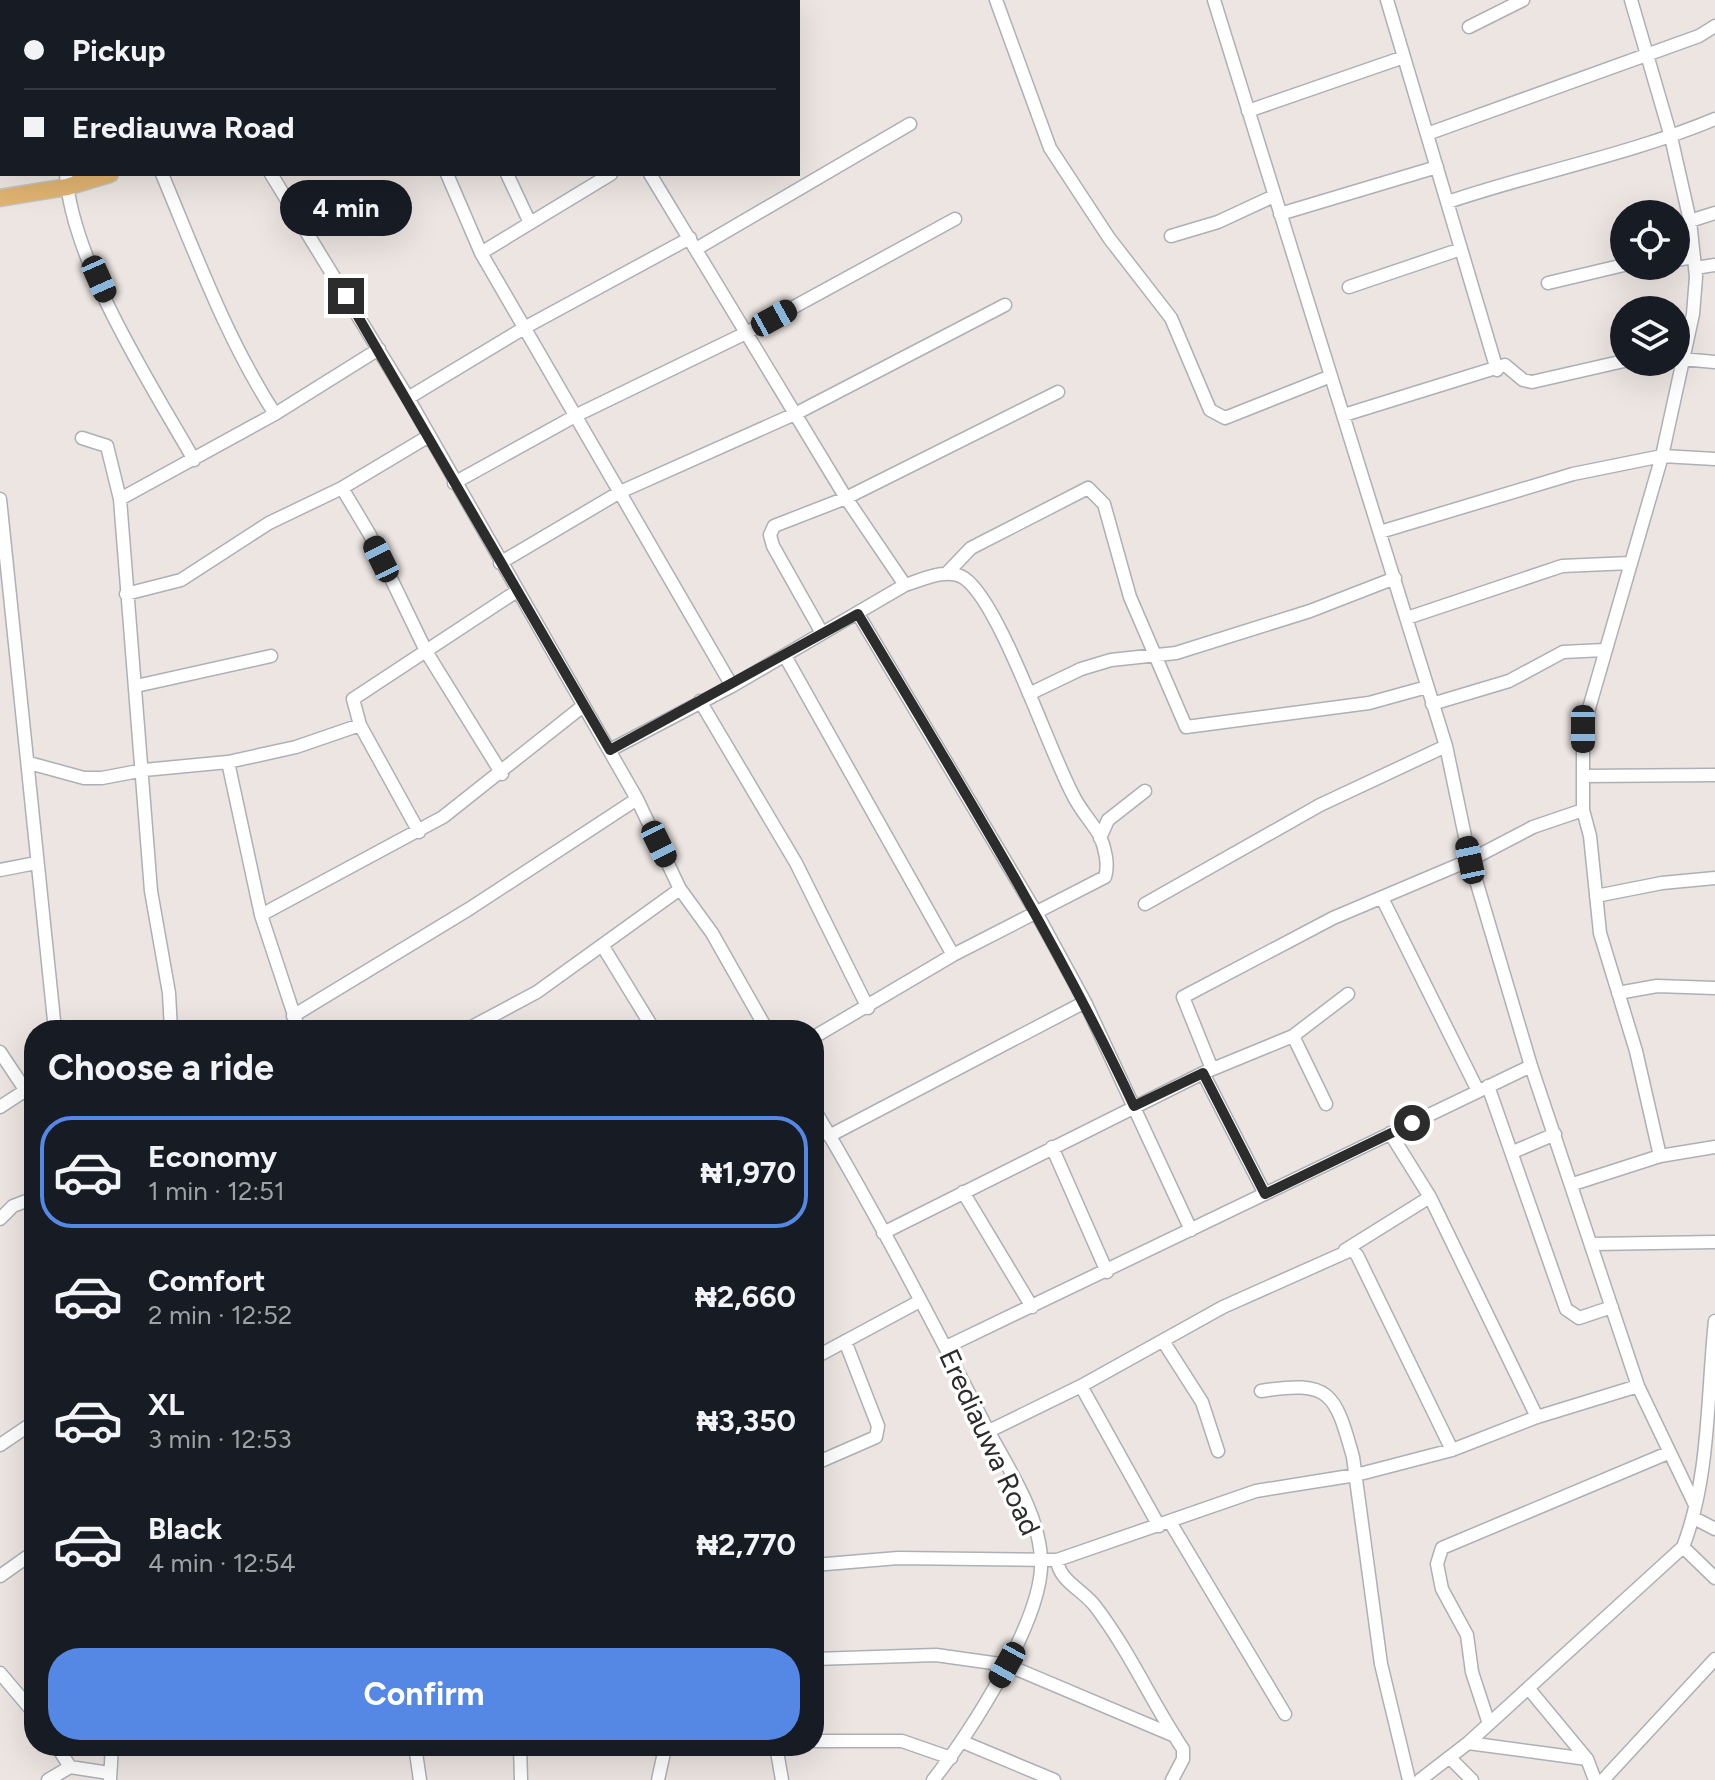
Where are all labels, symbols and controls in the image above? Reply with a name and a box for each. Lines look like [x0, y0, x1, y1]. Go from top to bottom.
text: Pickup [72, 32, 166, 69]
text: Erediauwa Road [72, 109, 295, 146]
callout: 4 min [280, 180, 412, 236]
text: 4 min [313, 192, 379, 224]
map controls [1610, 200, 1690, 376]
button: locate [1610, 200, 1690, 280]
car [78, 252, 120, 306]
route end [328, 278, 364, 314]
car [747, 296, 801, 340]
button: layers [1610, 296, 1690, 376]
car [360, 532, 402, 586]
car [1571, 705, 1595, 753]
car [638, 817, 680, 871]
car [1453, 834, 1487, 886]
text: Choose a ride [48, 1046, 274, 1089]
route start [1394, 1105, 1430, 1141]
icon: car [52, 1136, 124, 1208]
text: Economy [148, 1138, 277, 1175]
text: ₦1,970 [700, 1154, 796, 1191]
text: 1 min · 12:51 [148, 1175, 285, 1207]
icon: car [52, 1260, 124, 1332]
text: Comfort [148, 1262, 266, 1299]
text: ₦2,660 [695, 1278, 796, 1315]
text: 2 min · 12:52 [148, 1299, 292, 1331]
street label: Erediauwa Road [932, 1344, 1048, 1540]
icon: car [52, 1384, 124, 1456]
text: XL [148, 1386, 184, 1423]
text: ₦3,350 [696, 1402, 796, 1439]
text: 3 min · 12:53 [148, 1423, 292, 1455]
icon: car [52, 1508, 124, 1580]
text: Black [148, 1510, 222, 1547]
text: ₦2,770 [696, 1526, 796, 1563]
text: 4 min · 12:54 [148, 1547, 296, 1579]
car [985, 1638, 1029, 1692]
button: Confirm [48, 1648, 800, 1740]

